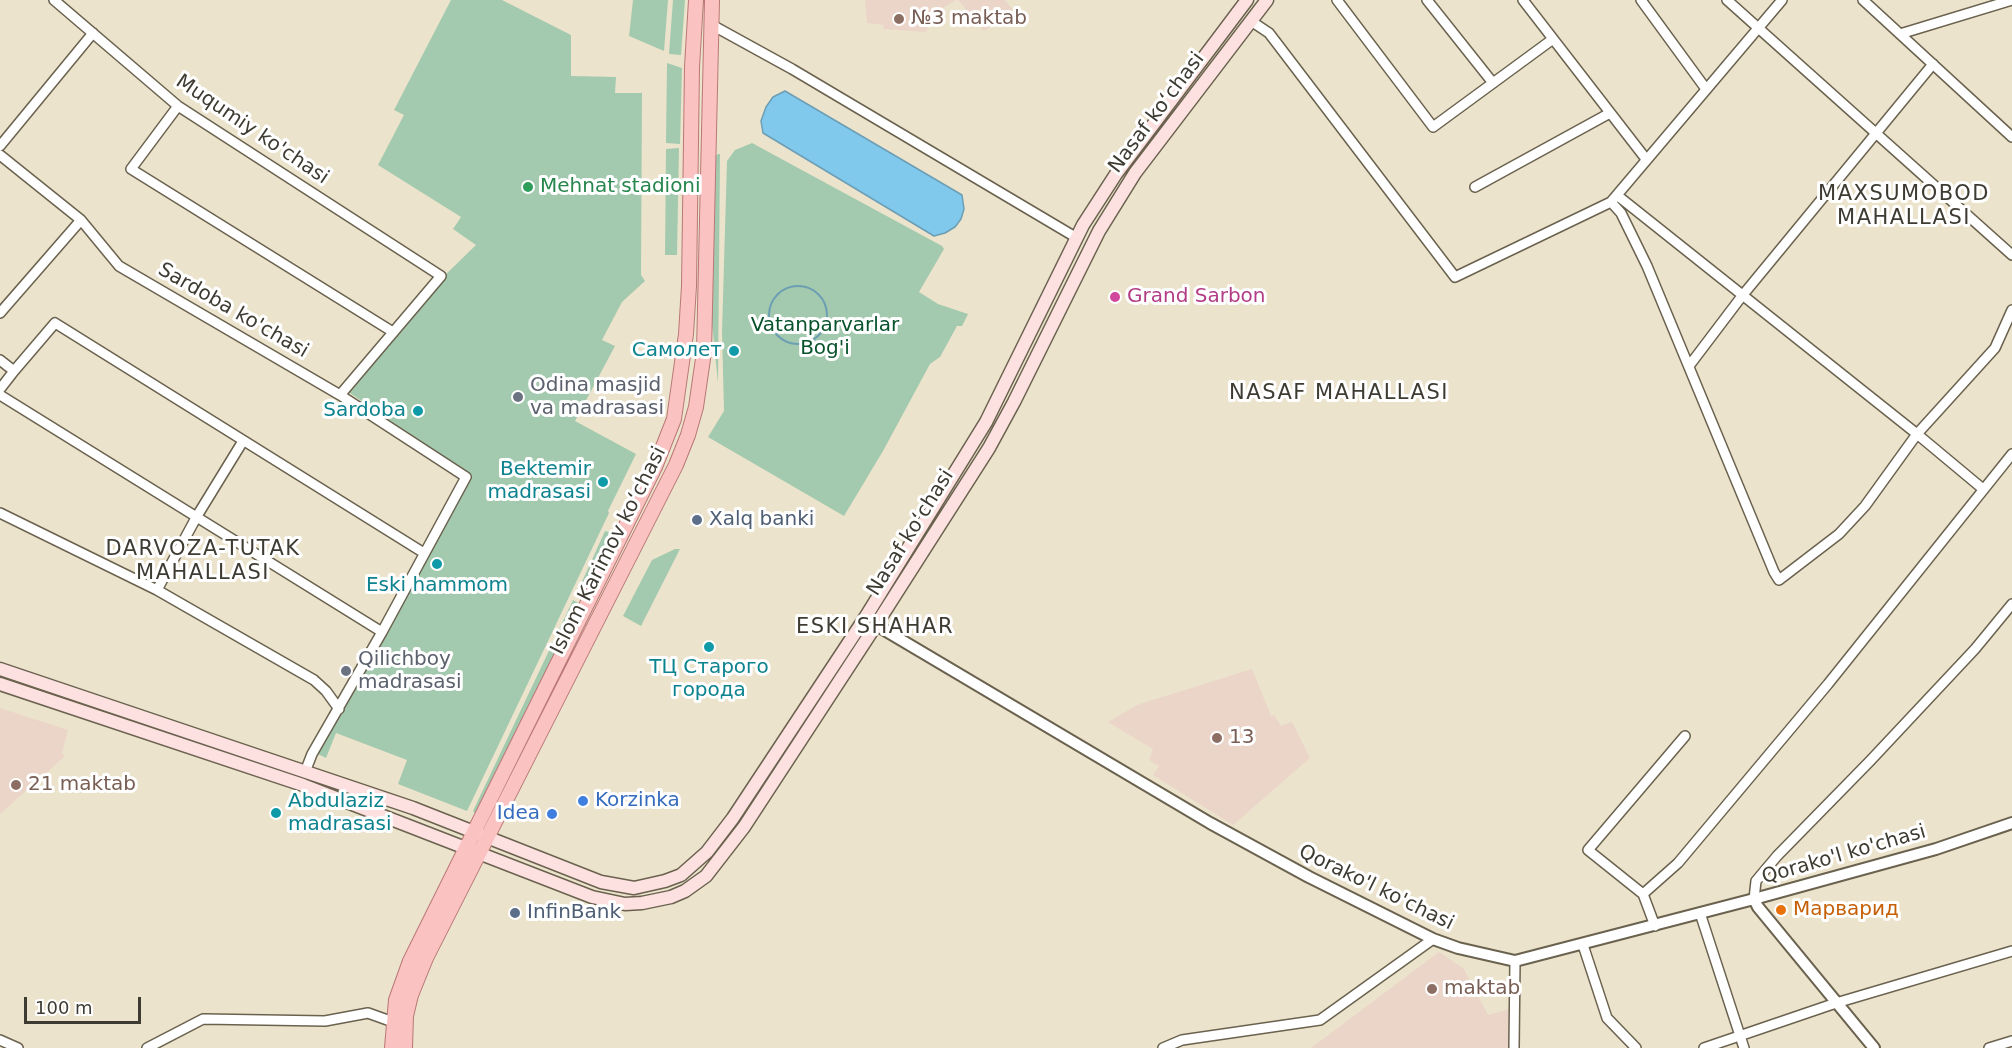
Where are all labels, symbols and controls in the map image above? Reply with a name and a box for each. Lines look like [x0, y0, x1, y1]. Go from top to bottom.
place label: №3 maktab [911, 7, 1027, 31]
marker: №3 maktab [892, 12, 906, 26]
street label: Nasaf ko‘chasi [1104, 48, 1210, 178]
street label: Muqumiy ko'chasi [171, 70, 333, 190]
place label: Mehnat stadioni [540, 175, 701, 199]
marker: Mehnat stadioni [521, 180, 535, 194]
district label: MAXSUMOBOD MAHALLASI [1818, 182, 1990, 232]
street label: Sardoba ko'chasi [154, 258, 312, 364]
place label: Grand Sarbon [1127, 285, 1265, 309]
marker: Grand Sarbon [1108, 290, 1122, 304]
park label: Vatanparvarlar Bog'i [751, 314, 899, 361]
place label: Самолет [632, 339, 722, 363]
marker: Самолет [727, 344, 741, 358]
place label: Odina masjid va madrasasi [530, 374, 664, 421]
district label: NASAF MAHALLASI [1229, 381, 1449, 407]
marker: Odina masjid va madrasasi [511, 390, 525, 404]
place label: Sardoba [323, 399, 406, 423]
marker: Sardoba [411, 404, 425, 418]
street label: Islom Karimov ko‘chasi [546, 443, 672, 659]
place label: Bektemir madrasasi [487, 458, 591, 505]
street label: Nasaf ko‘chasi [862, 465, 960, 601]
marker: Bektemir madrasasi [596, 475, 610, 489]
place label: Xalq banki [709, 508, 814, 532]
marker: Xalq banki [690, 513, 704, 527]
district label: DARVOZA-TUTAK MAHALLASI [105, 537, 301, 587]
marker: Eski hammom [430, 557, 444, 571]
place label: Eski hammom [366, 574, 508, 598]
district label: ESKI SHAHAR [796, 615, 954, 641]
marker: ТЦ Старого города [702, 640, 716, 654]
place label: Qilichboy madrasasi [358, 648, 462, 695]
place label: ТЦ Старого города [649, 656, 769, 703]
marker: Qilichboy madrasasi [339, 664, 353, 678]
place label: 13 [1229, 726, 1254, 750]
marker: 13 [1210, 731, 1224, 745]
place label: 21 maktab [28, 773, 136, 797]
marker: 21 maktab [9, 778, 23, 792]
place label: Korzinka [595, 789, 680, 813]
place label: Abdulaziz madrasasi [288, 790, 392, 837]
marker: Korzinka [576, 794, 590, 808]
place label: Idea [497, 802, 540, 826]
marker: Abdulaziz madrasasi [269, 806, 283, 820]
marker: Idea [545, 807, 559, 821]
street label: Qorako'l ko'chasi [1759, 820, 1929, 890]
street label: Qorako'l ko'chasi [1295, 840, 1457, 936]
place label: Марварид [1793, 898, 1899, 922]
place label: InfinBank [527, 901, 621, 925]
marker: Марварид [1774, 903, 1788, 917]
marker: InfinBank [508, 906, 522, 920]
place label: maktab [1444, 977, 1520, 1001]
marker: maktab [1425, 982, 1439, 996]
scale bar [27, 985, 144, 1023]
text: 100 m [35, 997, 93, 1018]

